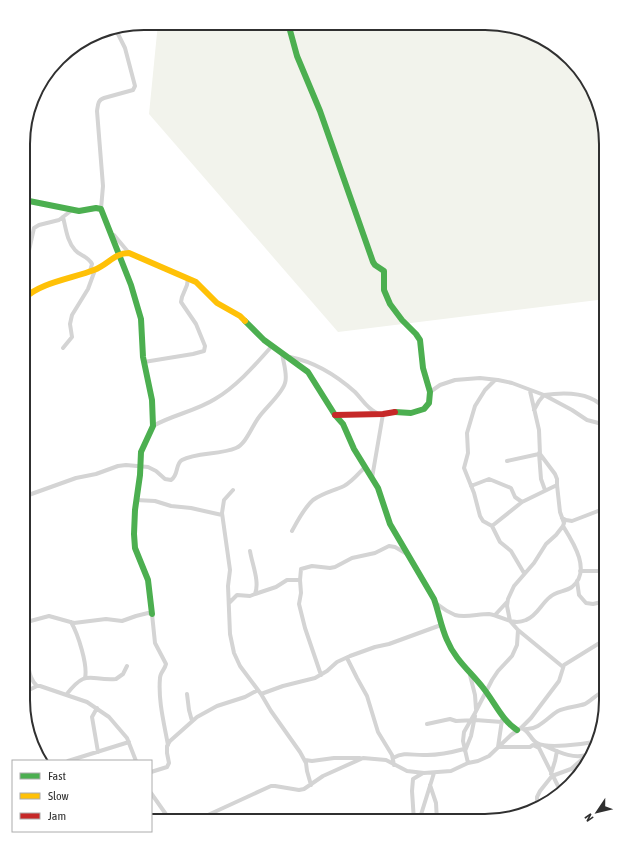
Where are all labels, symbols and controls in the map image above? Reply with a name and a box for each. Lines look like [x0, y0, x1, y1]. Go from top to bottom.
legend [12, 760, 152, 832]
text: Fast [48, 769, 66, 783]
text: Slow [48, 789, 69, 803]
north arrow [577, 792, 617, 832]
text: Jam [48, 809, 66, 823]
text: N [582, 812, 596, 824]

